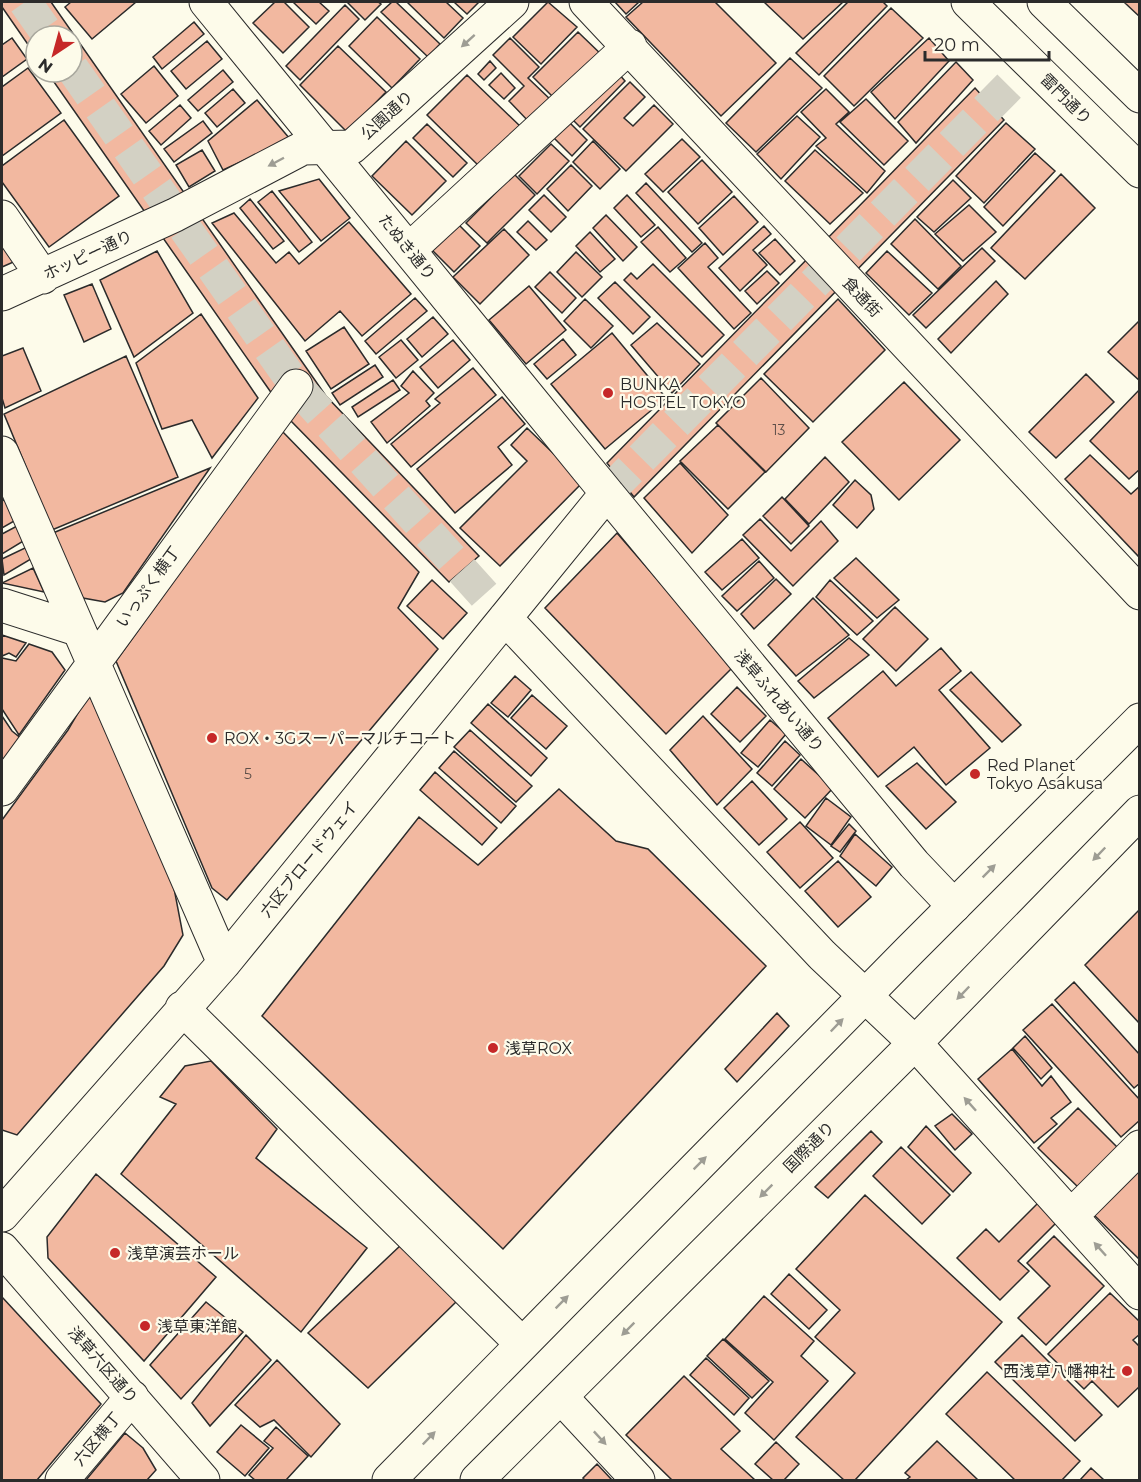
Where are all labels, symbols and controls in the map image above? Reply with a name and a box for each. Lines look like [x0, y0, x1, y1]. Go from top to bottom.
north arrow [24, 24, 84, 84]
scale bar [925, 24, 1050, 62]
one-way arrow [461, 34, 476, 48]
text: 20 m [934, 34, 980, 56]
text: N [35, 54, 56, 77]
street label: 雷門通り [1037, 70, 1095, 128]
street label: 公園通り [357, 87, 417, 143]
one-way arrow [267, 157, 284, 167]
street label: たぬき通り [375, 210, 439, 284]
street label: ホッピー通り [40, 226, 136, 284]
street label: 食通街 [839, 273, 885, 321]
place label: BUNKA HOSTEL TOKYO [620, 375, 746, 412]
marker: BUNKA HOSTEL TOKYO [601, 386, 615, 400]
house number: 13 [773, 421, 786, 439]
street label: いっぷく横丁 [112, 543, 184, 631]
street label: 浅草ふれあい通り [731, 646, 827, 756]
place label: ROX・3Gスーパーマルチコート [224, 729, 456, 748]
marker: ROX・3Gスーパーマルチコート [205, 731, 219, 745]
place label: Red Planet Tokyo Asakusa [987, 756, 1103, 793]
house number: 5 [244, 765, 252, 783]
marker: Red Planet Tokyo Asakusa [968, 767, 982, 781]
street label: 六区ブロードウェイ [256, 797, 362, 921]
one-way arrow [1092, 846, 1106, 860]
one-way arrow [981, 865, 995, 879]
one-way arrow [956, 986, 970, 1000]
one-way arrow [830, 1017, 844, 1032]
place label: 浅草ROX [505, 1039, 573, 1058]
marker: 浅草ROX [486, 1041, 500, 1055]
one-way arrow [963, 1096, 977, 1111]
street label: 国際通り [780, 1118, 838, 1176]
one-way arrow [692, 1157, 706, 1171]
one-way arrow [758, 1184, 773, 1198]
one-way arrow [1094, 1242, 1107, 1257]
place label: 浅草演芸ホール [127, 1244, 239, 1263]
marker: 浅草演芸ホール [108, 1246, 122, 1260]
one-way arrow [555, 1295, 569, 1309]
place label: 浅草東洋館 [157, 1317, 237, 1336]
marker: 浅草東洋館 [138, 1319, 152, 1333]
one-way arrow [621, 1322, 635, 1337]
street label: 浅草六区通り [64, 1323, 142, 1407]
place label: 西浅草八幡神社 [1003, 1362, 1115, 1381]
marker: 西浅草八幡神社 [1120, 1364, 1134, 1378]
street label: 六区横丁 [69, 1408, 125, 1470]
one-way arrow [593, 1431, 607, 1446]
one-way arrow [422, 1432, 436, 1446]

